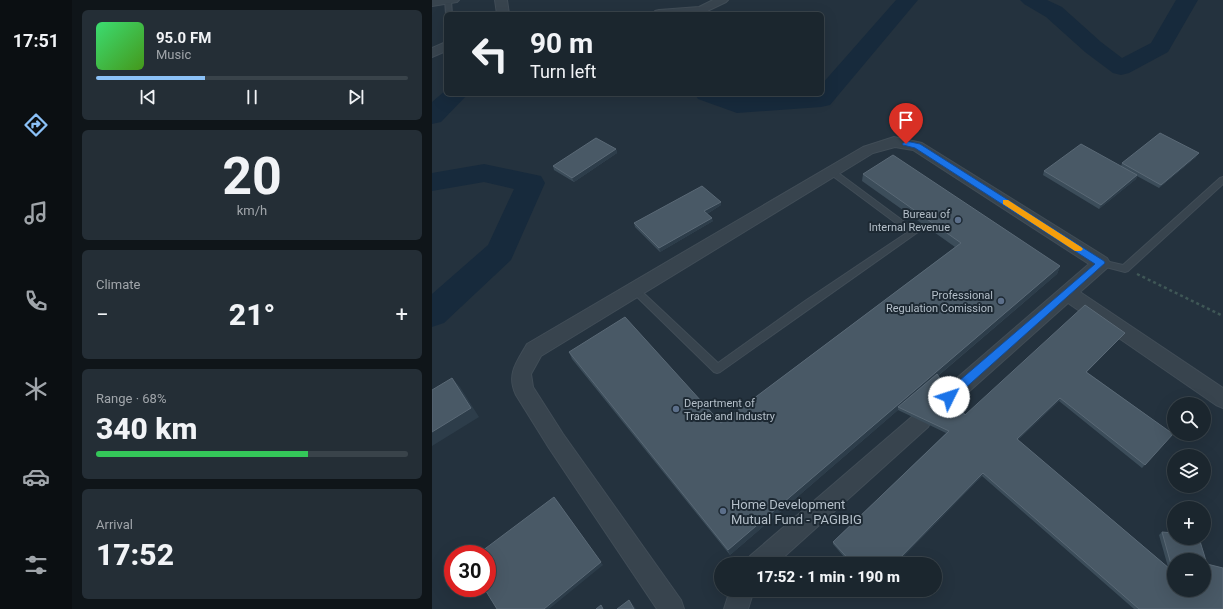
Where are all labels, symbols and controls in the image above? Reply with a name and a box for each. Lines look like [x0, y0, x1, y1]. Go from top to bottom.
text: 90 m [530, 27, 593, 60]
icon: left [464, 28, 516, 80]
text: 95.0 FM [156, 29, 211, 47]
text: 17:51 [13, 30, 59, 51]
text: Music [156, 47, 191, 62]
text: Turn left [530, 61, 596, 82]
icon: previous [137, 86, 159, 108]
icon: pause [241, 86, 263, 108]
icon: next [345, 86, 367, 108]
pin [889, 103, 923, 144]
icon: arrive [895, 109, 917, 131]
icon: directions [22, 111, 50, 139]
text: 20 [222, 146, 282, 207]
icon: music [22, 199, 50, 227]
text: km/h [237, 203, 267, 218]
place label: Bureau of Internal Revenue [869, 208, 950, 234]
marker: Bureau of Internal Revenue [953, 215, 963, 225]
text: Climate [96, 277, 140, 292]
icon: phone [22, 287, 50, 315]
place label: Professional Regulation Comission [886, 289, 993, 315]
marker: Professional Regulation Comission [996, 296, 1006, 306]
text: 21° [229, 297, 275, 332]
text: − [96, 302, 109, 327]
text: + [396, 302, 408, 327]
icon: climate [22, 375, 50, 403]
position arrow [928, 376, 970, 418]
text: Range · 68% [96, 391, 166, 406]
place label: Department of Trade and Industry [684, 397, 776, 423]
map controls [1167, 397, 1211, 597]
button: search [1167, 397, 1211, 441]
marker: Department of Trade and Industry [671, 404, 681, 414]
text: 340 km [96, 411, 198, 446]
button: layers [1167, 449, 1211, 493]
icon: car [22, 463, 50, 491]
place label: Home Development Mutual Fund - PAGIBIG [731, 497, 862, 527]
button: + [1167, 501, 1211, 545]
marker: Home Development Mutual Fund - PAGIBIG [718, 506, 728, 516]
text: Arrival [96, 517, 133, 532]
text: 17:52 [96, 537, 174, 572]
speed limit sign: 30 [444, 545, 496, 597]
icon: filters [22, 551, 50, 579]
button: − [1167, 553, 1211, 597]
text: 17:52 · 1 min · 190 m [756, 568, 900, 586]

